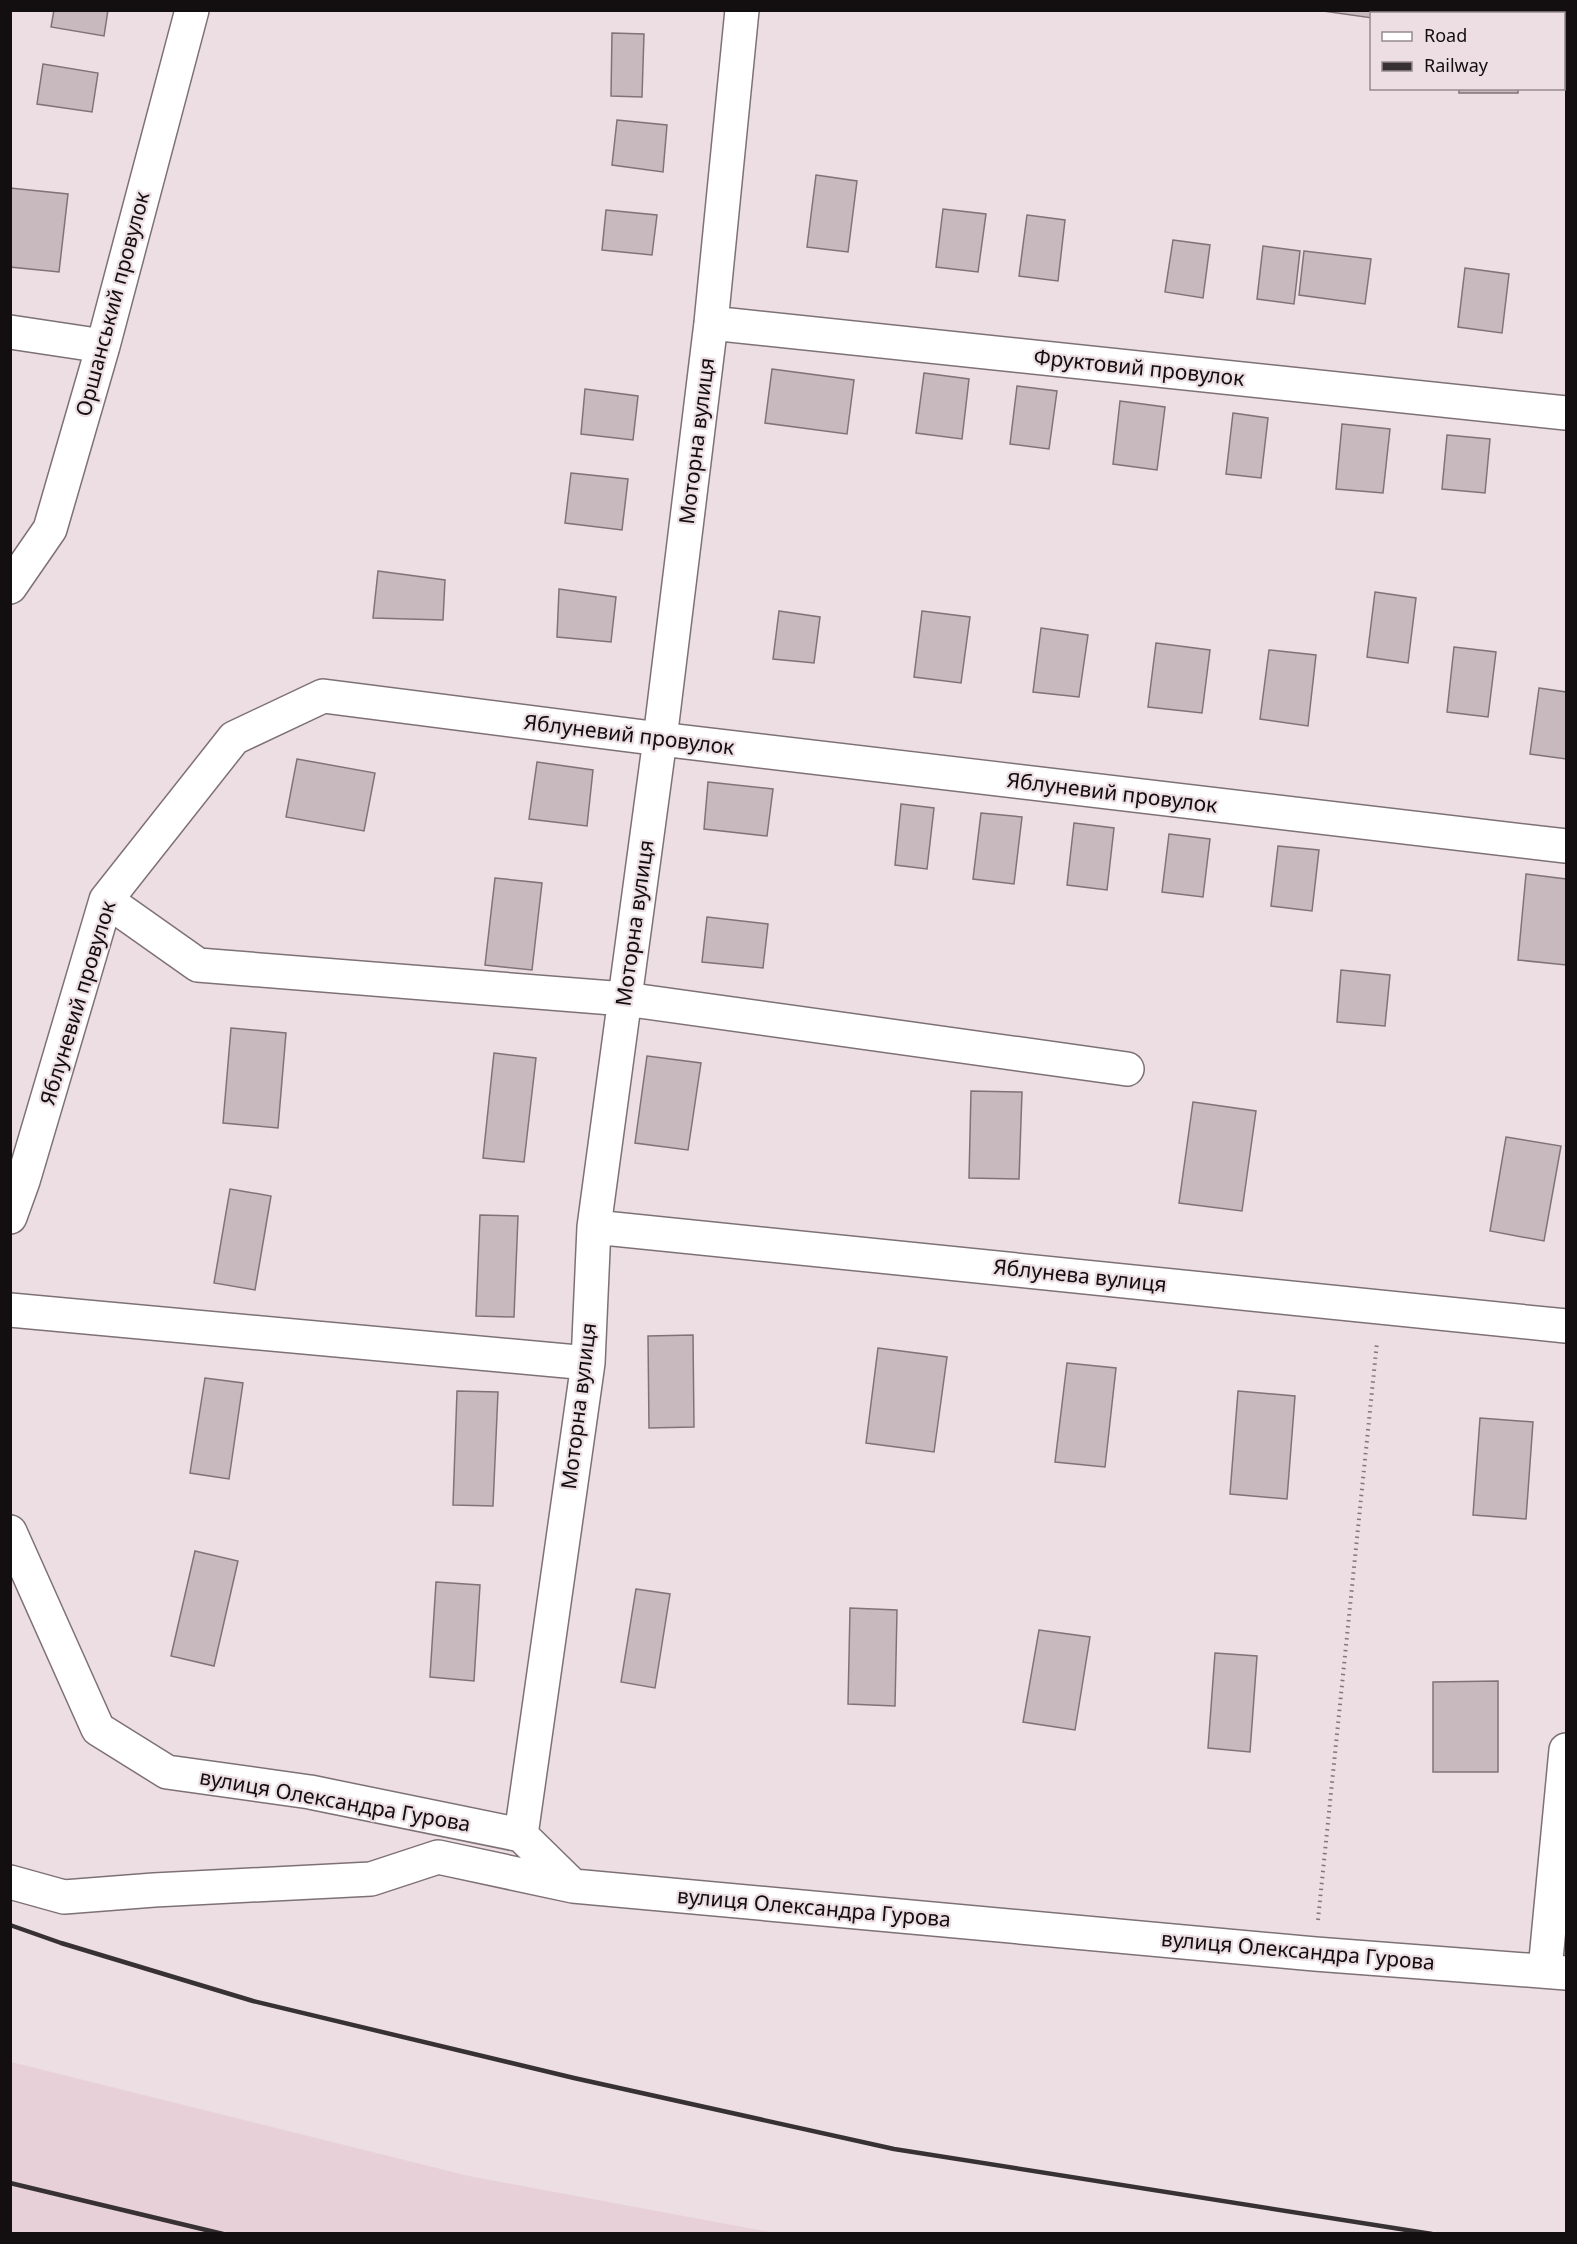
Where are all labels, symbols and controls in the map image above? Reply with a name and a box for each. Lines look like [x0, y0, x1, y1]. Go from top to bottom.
legend [1370, 12, 1565, 90]
text: Road [1424, 23, 1467, 47]
text: Railway [1424, 53, 1489, 77]
street label: Оршанський провулок [69, 188, 156, 419]
street label: Фруктовий провулок [1032, 342, 1246, 392]
street label: Моторна вулиця [672, 356, 720, 526]
street label: Яблуневий провулок [522, 707, 736, 761]
street label: Яблуневий провулок [1005, 765, 1219, 819]
street label: Моторна вулиця [608, 838, 660, 1008]
street label: Яблуневий провулок [33, 897, 121, 1108]
street label: Яблунева вулиця [992, 1252, 1168, 1298]
street label: Моторна вулиця [554, 1321, 602, 1491]
street label: вулиця Олександра Гурова [197, 1762, 473, 1838]
street label: вулиця Олександра Гурова [676, 1881, 952, 1933]
street label: вулиця Олександра Гурова [1160, 1924, 1436, 1976]

